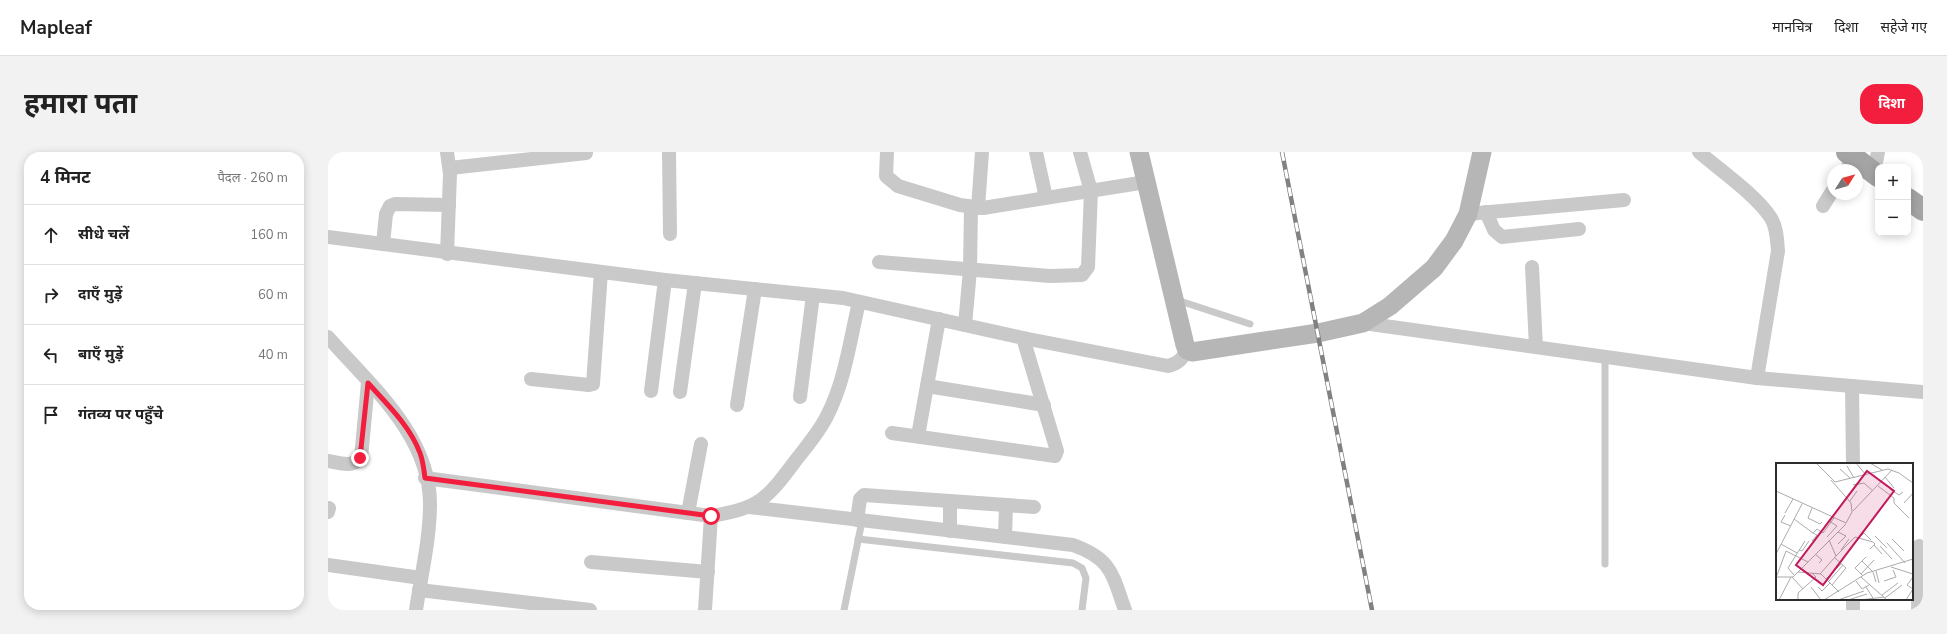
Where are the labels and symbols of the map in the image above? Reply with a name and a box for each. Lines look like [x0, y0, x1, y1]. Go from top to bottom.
north arrow [1827, 164, 1863, 200]
route end [351, 449, 369, 467]
inset map [1776, 463, 1913, 600]
route start [702, 507, 720, 525]

